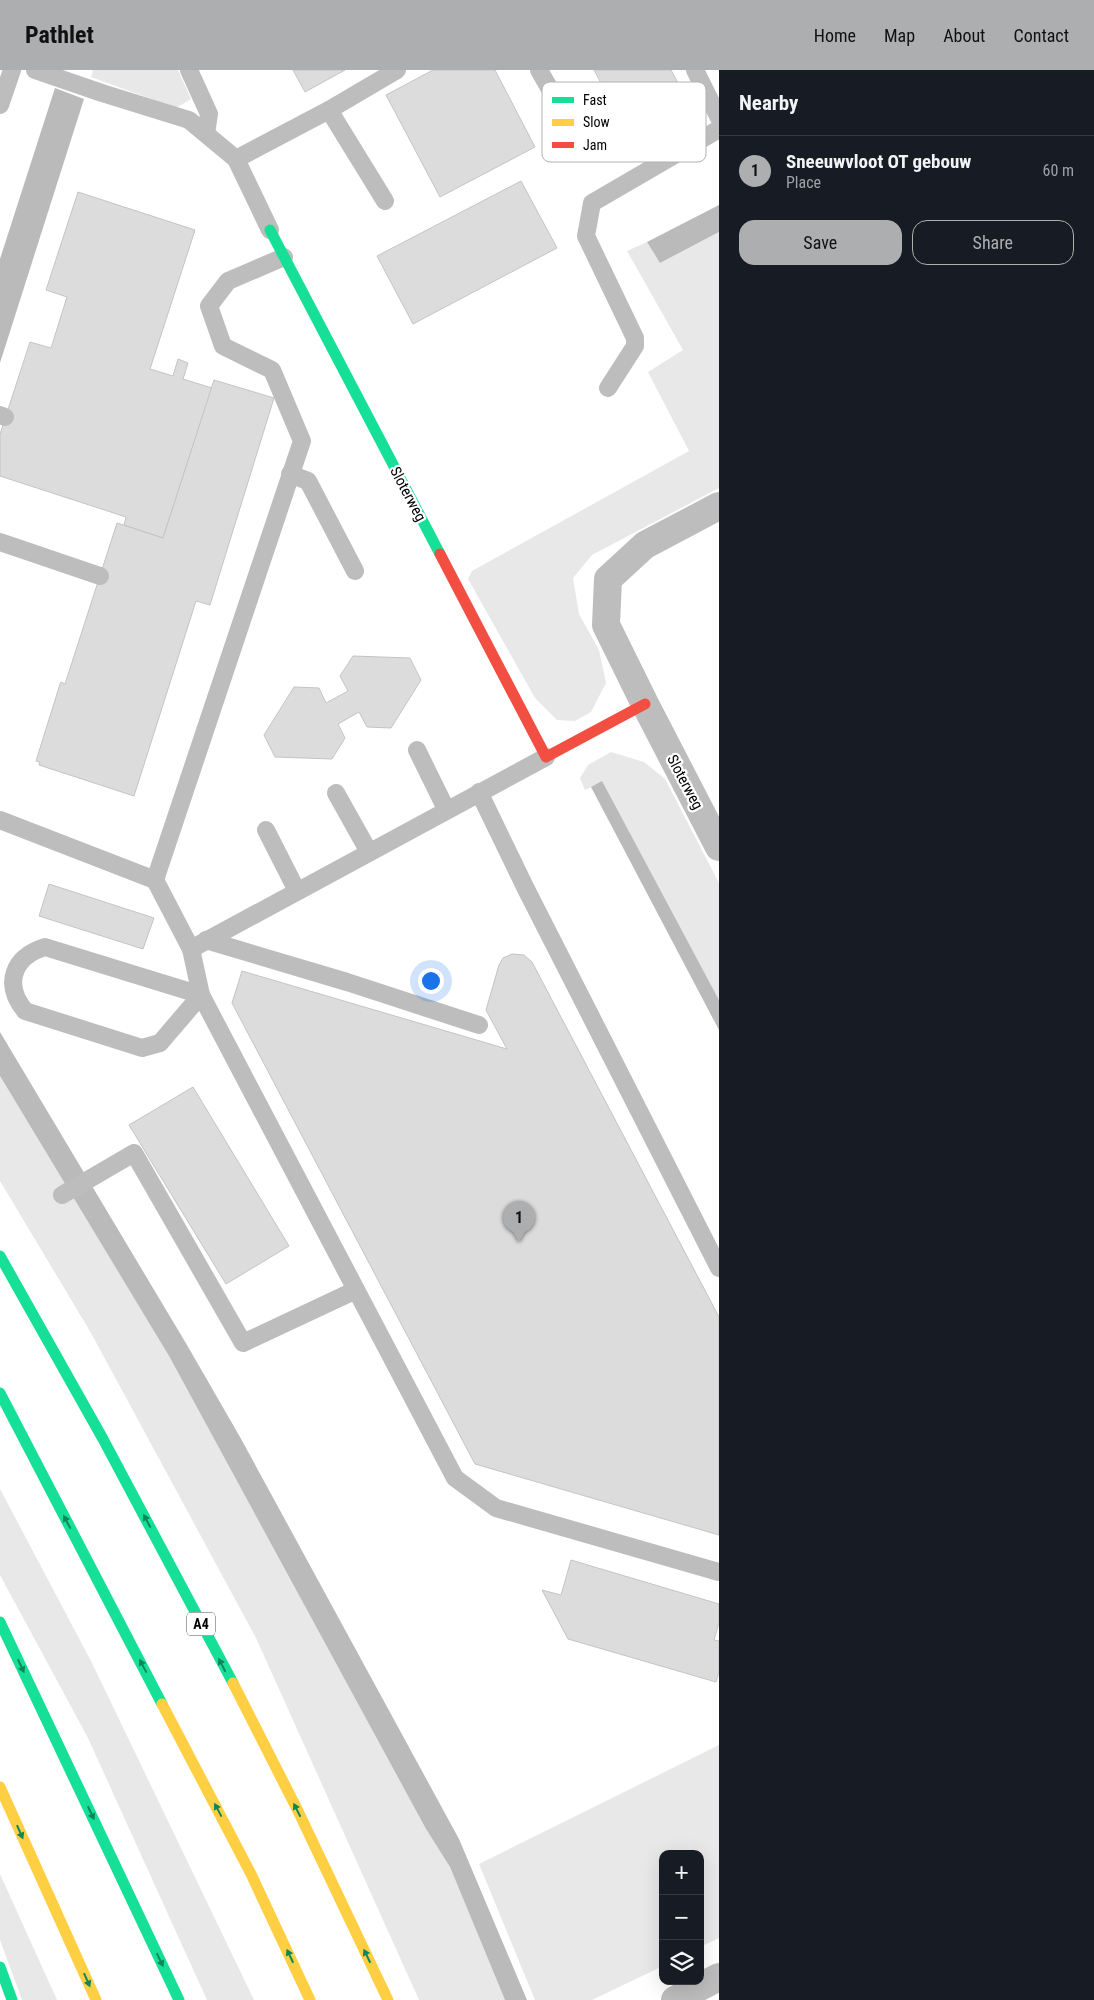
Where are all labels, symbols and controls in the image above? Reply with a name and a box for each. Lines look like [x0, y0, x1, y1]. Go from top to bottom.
text: Pathlet [25, 21, 94, 49]
text: Home [814, 25, 856, 46]
text: Map [884, 25, 915, 46]
text: About [943, 25, 985, 46]
text: Contact [1013, 25, 1069, 46]
legend [542, 82, 706, 162]
text: Nearby [739, 91, 798, 115]
text: Fast [583, 92, 607, 108]
text: Slow [583, 114, 610, 130]
text: Jam [583, 137, 607, 153]
text: Sneeuwvloot OT gebouw [786, 150, 971, 173]
text: 1 [751, 161, 759, 180]
text: 60 m [1042, 161, 1074, 180]
text: Place [786, 173, 821, 192]
button: Save [739, 220, 902, 265]
button: Share [912, 220, 1074, 265]
street label: Sloterweg [386, 464, 430, 524]
street label: Sloterweg [663, 752, 707, 812]
your location [418, 968, 444, 994]
pin: 1 [503, 1201, 535, 1242]
one-way arrow [143, 1514, 151, 1528]
one-way arrow [63, 1515, 72, 1529]
road number: A4 [187, 1612, 215, 1636]
one-way arrow [218, 1658, 226, 1672]
one-way arrow [17, 1659, 25, 1673]
one-way arrow [139, 1659, 147, 1673]
one-way arrow [293, 1802, 301, 1817]
one-way arrow [214, 1803, 222, 1817]
one-way arrow [87, 1806, 95, 1820]
one-way arrow [16, 1825, 24, 1839]
map controls [659, 1850, 704, 1985]
button: + [659, 1850, 704, 1895]
button: − [659, 1895, 704, 1940]
button: layers [659, 1940, 704, 1985]
one-way arrow [285, 1949, 293, 1963]
one-way arrow [363, 1949, 371, 1963]
one-way arrow [156, 1953, 164, 1967]
one-way arrow [83, 1973, 91, 1987]

